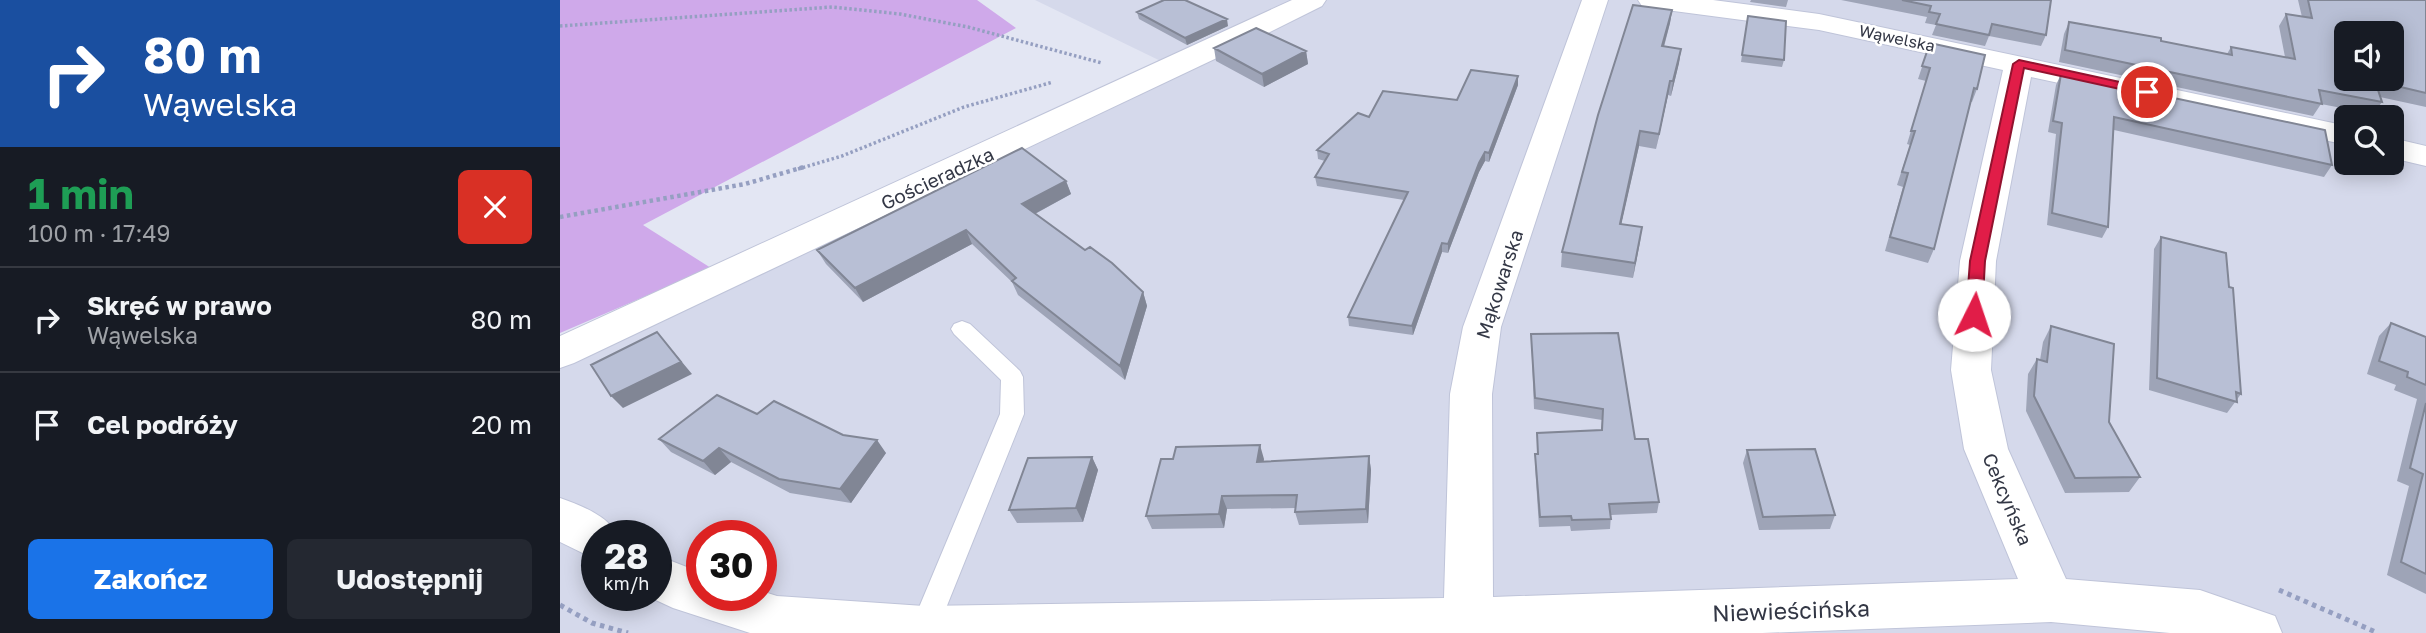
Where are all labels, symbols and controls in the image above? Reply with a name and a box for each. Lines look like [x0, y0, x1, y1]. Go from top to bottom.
street label: Wąwelska [1857, 20, 1937, 56]
map controls [2334, 21, 2404, 175]
button: sound [2334, 21, 2404, 91]
text: 80 m [143, 25, 261, 84]
icon: right [28, 28, 119, 119]
pin [2117, 62, 2177, 122]
icon: arrive [2128, 73, 2166, 111]
text: Wąwelska [143, 85, 297, 123]
button: search [2334, 105, 2404, 175]
street label: Gościeradzka [877, 142, 997, 214]
text: 1 min [28, 168, 134, 218]
button: close [458, 170, 532, 244]
text: 100 m · 17:49 [28, 219, 170, 247]
street label: Mąkowarska [1471, 227, 1527, 341]
position arrow [1937, 278, 2011, 352]
text: Skręć w prawo [87, 290, 272, 321]
icon: right [28, 301, 66, 339]
text: 80 m [471, 304, 532, 335]
text: Wąwelska [87, 321, 198, 349]
icon: arrive [28, 406, 66, 444]
text: Cel podróży [87, 409, 238, 440]
text: 20 m [471, 409, 532, 440]
street label: Cekcyńska [1978, 449, 2038, 549]
speed limit sign: 30 [686, 520, 777, 611]
text: 28 [605, 535, 648, 577]
button: Zakończ [28, 539, 273, 619]
button: Udostępnij [287, 539, 532, 619]
text: km/h [604, 572, 649, 594]
street label: Niewieścińska [1712, 593, 1870, 627]

